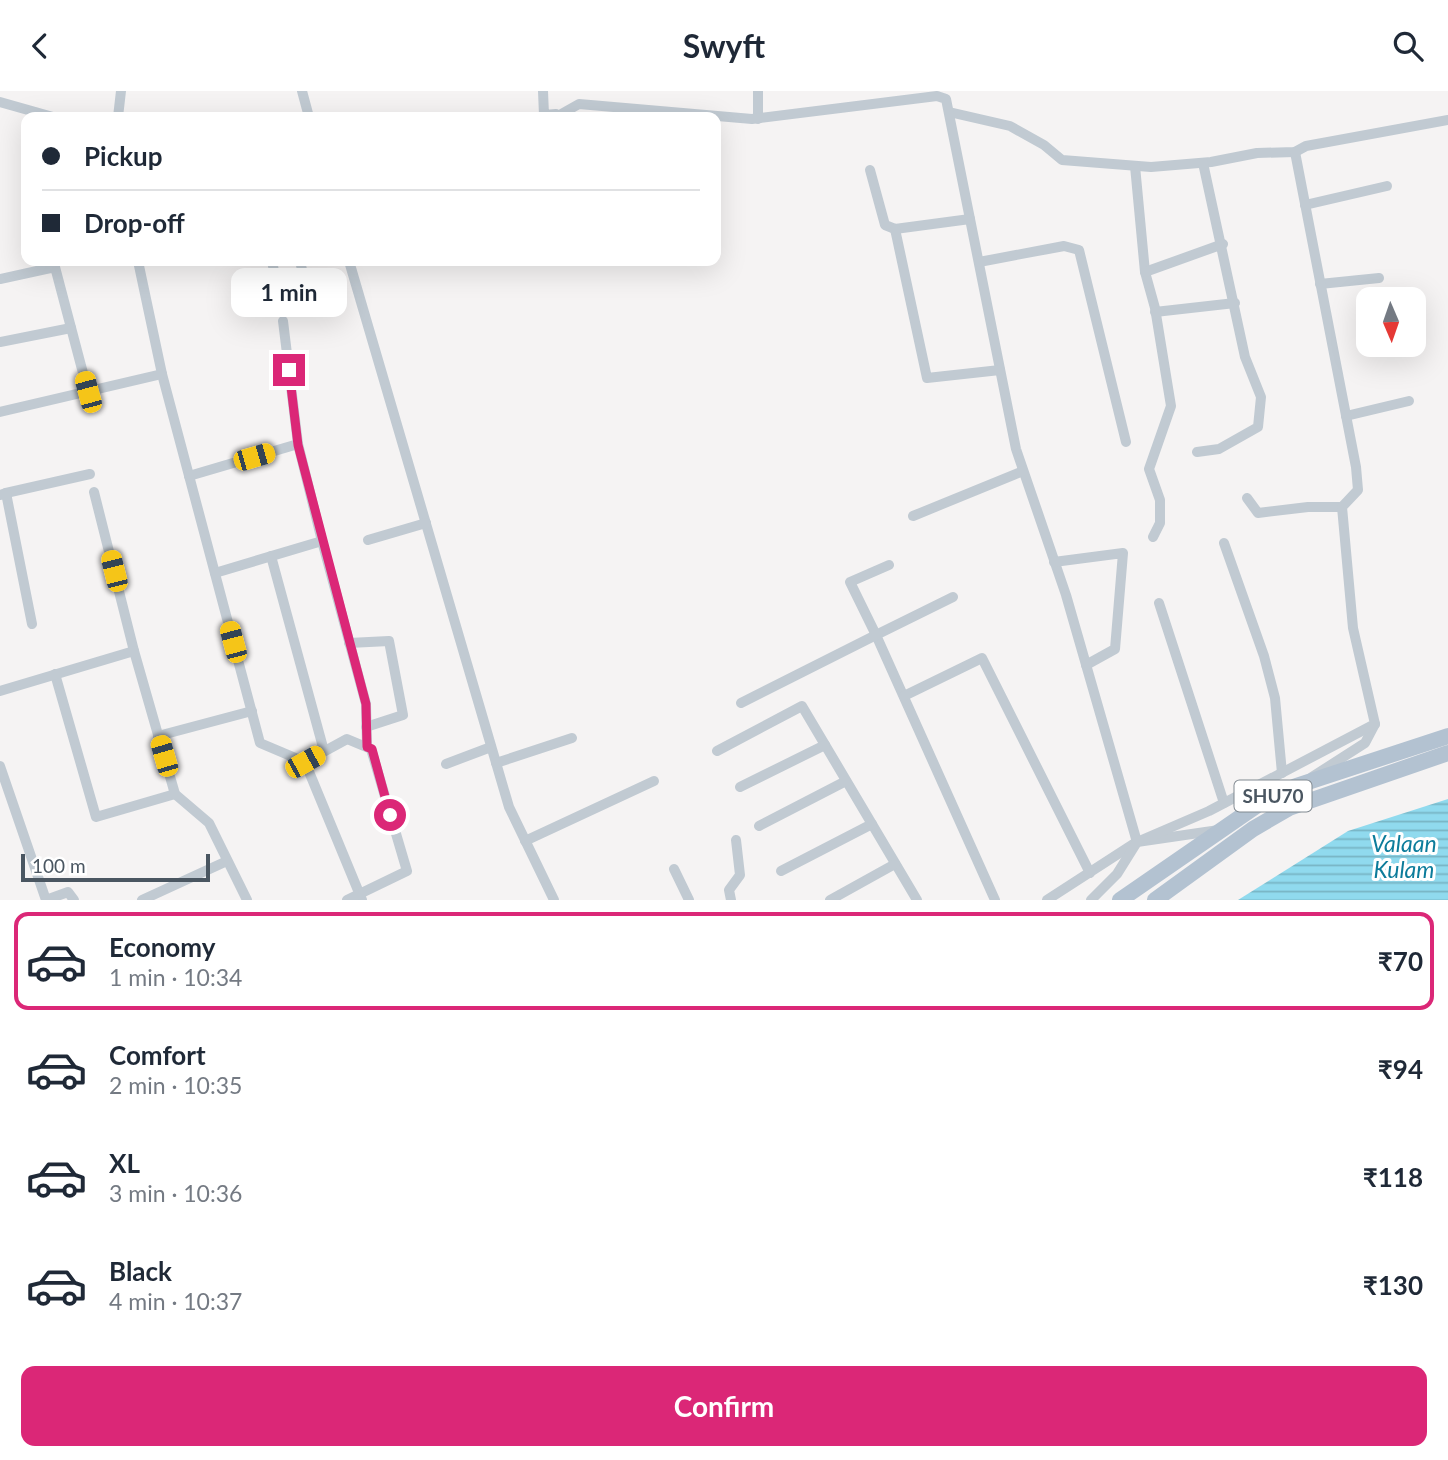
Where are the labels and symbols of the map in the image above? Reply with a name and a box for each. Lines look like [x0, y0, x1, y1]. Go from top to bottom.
callout: 1 min [231, 268, 347, 317]
north arrow [1356, 287, 1426, 357]
route end [273, 354, 305, 386]
car [73, 369, 104, 415]
car [231, 441, 278, 473]
car [99, 548, 130, 594]
car [218, 619, 249, 665]
car [149, 733, 180, 779]
car [282, 743, 329, 781]
road number: SHU70 [1234, 781, 1312, 811]
route start [374, 799, 406, 831]
water label: Valaan Kulam [1371, 829, 1437, 883]
scale bar [21, 851, 210, 883]

